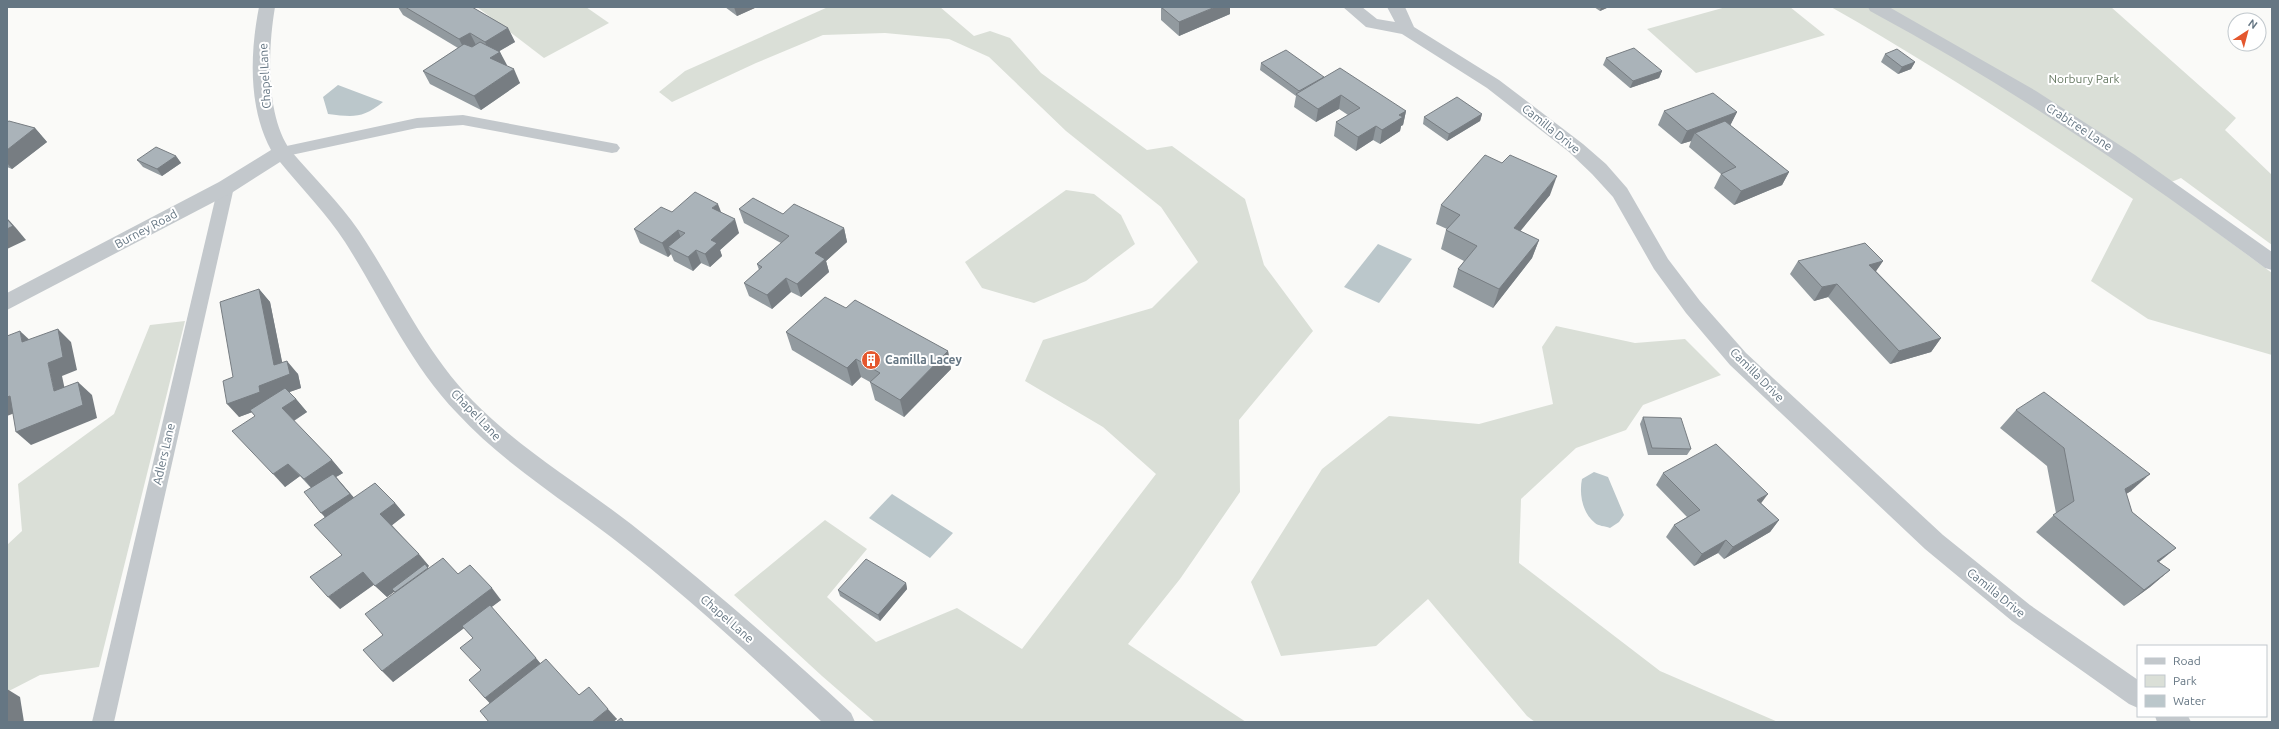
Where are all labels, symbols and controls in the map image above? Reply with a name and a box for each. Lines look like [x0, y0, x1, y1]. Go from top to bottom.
north arrow [2227, 12, 2267, 52]
text: N [2246, 17, 2260, 31]
street label: Chapel Lane [256, 43, 273, 109]
park label: Norbury Park [2048, 72, 2120, 85]
street label: Crabtree Lane [2044, 100, 2115, 153]
street label: Camilla Drive [1520, 101, 1583, 156]
street label: Burney Road [112, 207, 179, 250]
street label: Camilla Drive [1728, 345, 1787, 404]
building icon: Camilla Lacey [860, 349, 882, 371]
place label: Camilla Lacey [885, 353, 963, 366]
street label: Chapel Lane [449, 387, 504, 443]
street label: Adlers Lane [150, 422, 177, 486]
street label: Camilla Drive [1965, 565, 2028, 620]
street label: Chapel Lane [698, 592, 756, 645]
legend [2137, 645, 2267, 717]
text: Road [2173, 654, 2201, 667]
text: Park [2173, 674, 2197, 687]
text: Water [2173, 694, 2206, 707]

